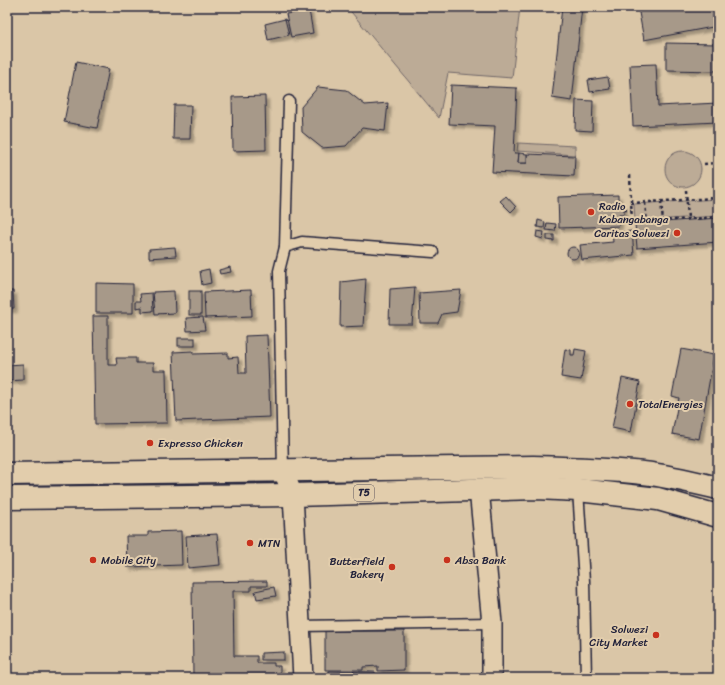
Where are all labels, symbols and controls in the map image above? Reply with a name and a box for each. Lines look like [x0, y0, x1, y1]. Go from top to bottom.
place label: Radio Kabangabanga [599, 197, 669, 229]
marker: Radio Kabangabanga [586, 207, 596, 217]
place label: Caritas Solwezi [594, 224, 670, 243]
marker: Caritas Solwezi [672, 228, 682, 238]
place label: TotalEnergies [638, 395, 703, 414]
marker: TotalEnergies [625, 399, 635, 409]
place label: Expresso Chicken [158, 434, 243, 453]
marker: Expresso Chicken [145, 438, 155, 448]
road number: T5 [354, 485, 374, 501]
place label: MTN [258, 534, 281, 553]
marker: MTN [245, 538, 255, 548]
place label: Mobile City [101, 551, 156, 570]
place label: Absa Bank [454, 551, 506, 570]
place label: Butterfield Bakery [330, 552, 385, 584]
marker: Mobile City [88, 555, 98, 565]
marker: Absa Bank [442, 555, 452, 565]
marker: Butterfield Bakery [387, 562, 397, 572]
place label: Solwezi City Market [589, 620, 649, 652]
marker: Solwezi City Market [651, 630, 661, 640]

